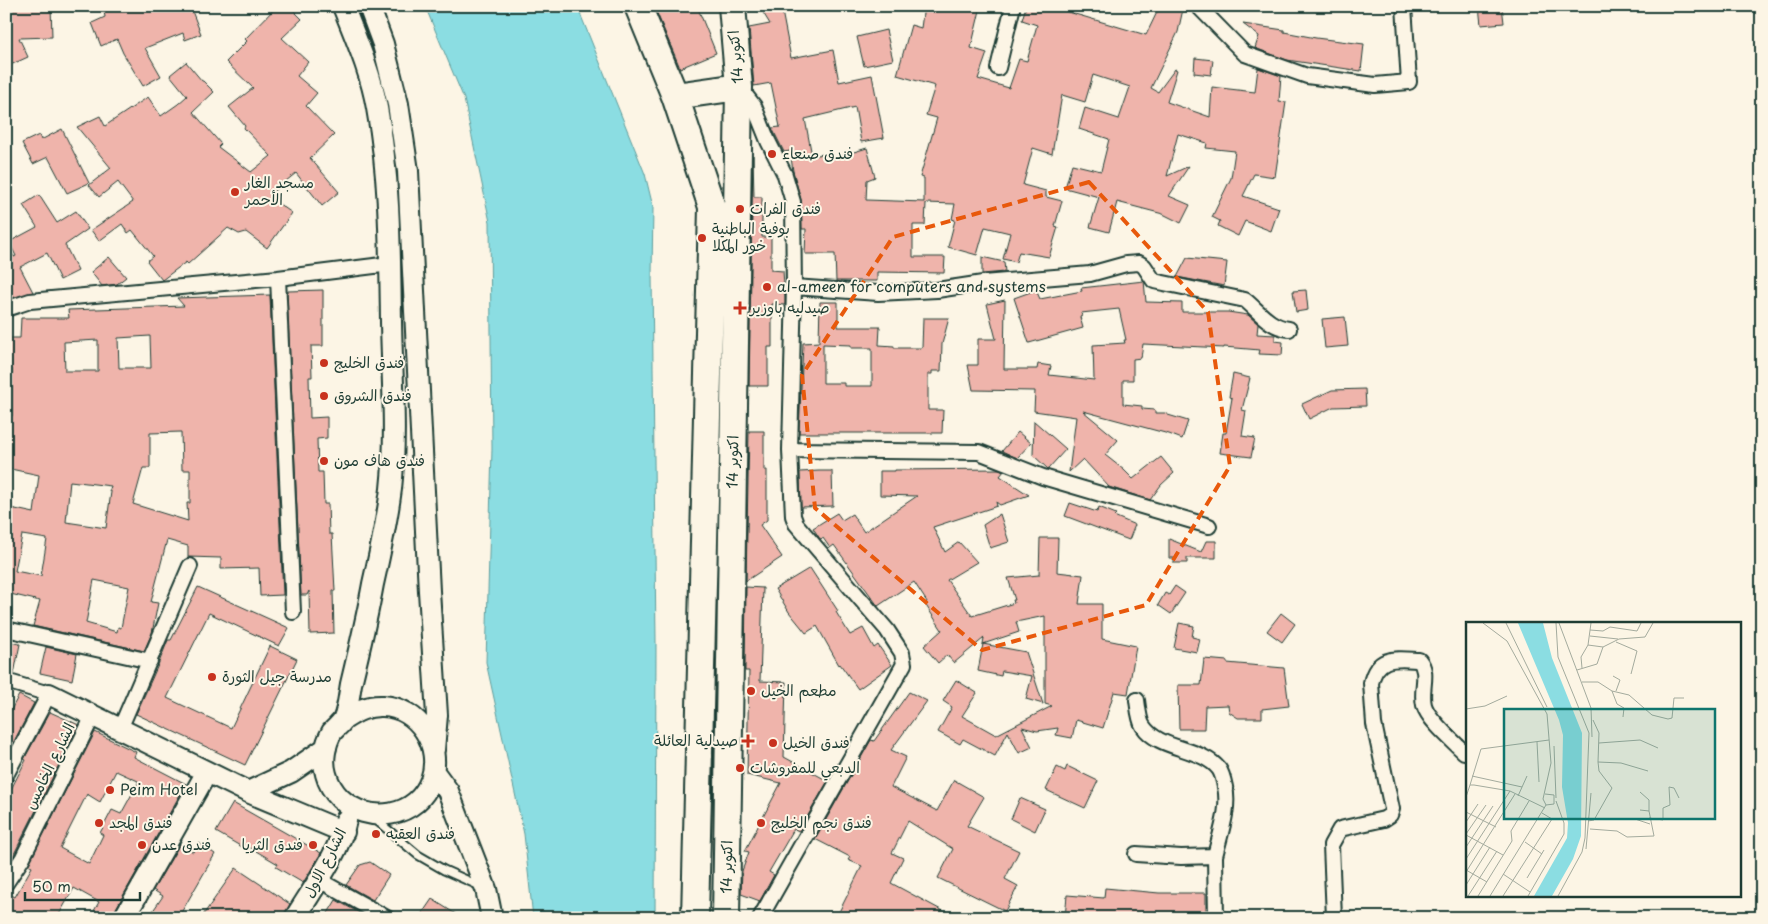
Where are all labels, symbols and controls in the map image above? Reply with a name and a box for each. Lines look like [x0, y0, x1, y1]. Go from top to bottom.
street label: 14 اكتوبر [721, 29, 748, 85]
place label: فندق صنعاء [782, 141, 853, 164]
marker: فندق صنعاء [766, 148, 778, 160]
place label: مسجد الغار الأحمر [243, 170, 314, 210]
marker: مسجد الغار الأحمر [229, 186, 241, 198]
place label: فندق الفرات [750, 196, 821, 219]
marker: فندق الفرات [734, 203, 746, 215]
place label: بوفية الباطنية خور المكلا [712, 216, 790, 256]
marker: بوفية الباطنية خور المكلا [696, 232, 708, 244]
place label: al-ameen for computers and systems [777, 274, 1046, 297]
marker: al-ameen for computers and systems [761, 281, 773, 293]
place label: صيدليه باوزير [748, 295, 830, 318]
marker: صيدليه باوزير [734, 302, 746, 314]
place label: فندق الخليج [334, 350, 404, 373]
marker: فندق الخليج [318, 357, 330, 369]
place label: فندق الشروق [334, 383, 412, 406]
marker: فندق الشروق [318, 390, 330, 402]
street label: 14 اكتوبر [720, 435, 743, 489]
place label: فندق هاف مون [334, 448, 425, 471]
marker: فندق هاف مون [318, 455, 330, 467]
inset map [1466, 622, 1740, 896]
place label: مدرسة جيل الثورة [222, 664, 332, 687]
marker: مدرسة جيل الثورة [206, 671, 218, 683]
place label: مطعم الخيل [761, 678, 837, 703]
marker: مطعم الخيل [745, 685, 757, 697]
street label: الشارع الخامس [18, 718, 80, 813]
place label: صيدلية العائلة [654, 728, 738, 751]
place label: فندق الخيل [783, 730, 850, 753]
marker: صيدلية العائلة [742, 735, 754, 747]
marker: فندق الخيل [767, 737, 779, 749]
place label: الدبعي للمفروشات [750, 755, 860, 781]
marker: الدبعي للمفروشات [734, 762, 746, 774]
place label: Peim Hotel [120, 777, 198, 800]
marker: Peim Hotel [104, 784, 116, 796]
place label: فندق المجد [109, 810, 173, 833]
place label: فندق نجم الخليج [771, 810, 872, 835]
marker: فندق المجد [93, 817, 105, 829]
marker: فندق نجم الخليج [755, 817, 767, 829]
place label: فندق العقبه [386, 821, 455, 844]
street label: الشارع الاول [296, 823, 351, 901]
marker: فندق العقبه [370, 828, 382, 840]
place label: فندق عدن [152, 832, 211, 855]
place label: فندق الثريا [242, 832, 303, 855]
marker: فندق عدن [136, 839, 148, 851]
marker: فندق الثريا [307, 839, 319, 851]
street label: 14 اكتوبر [714, 840, 737, 894]
scale bar [25, 869, 140, 901]
text: 50 m [32, 874, 71, 897]

